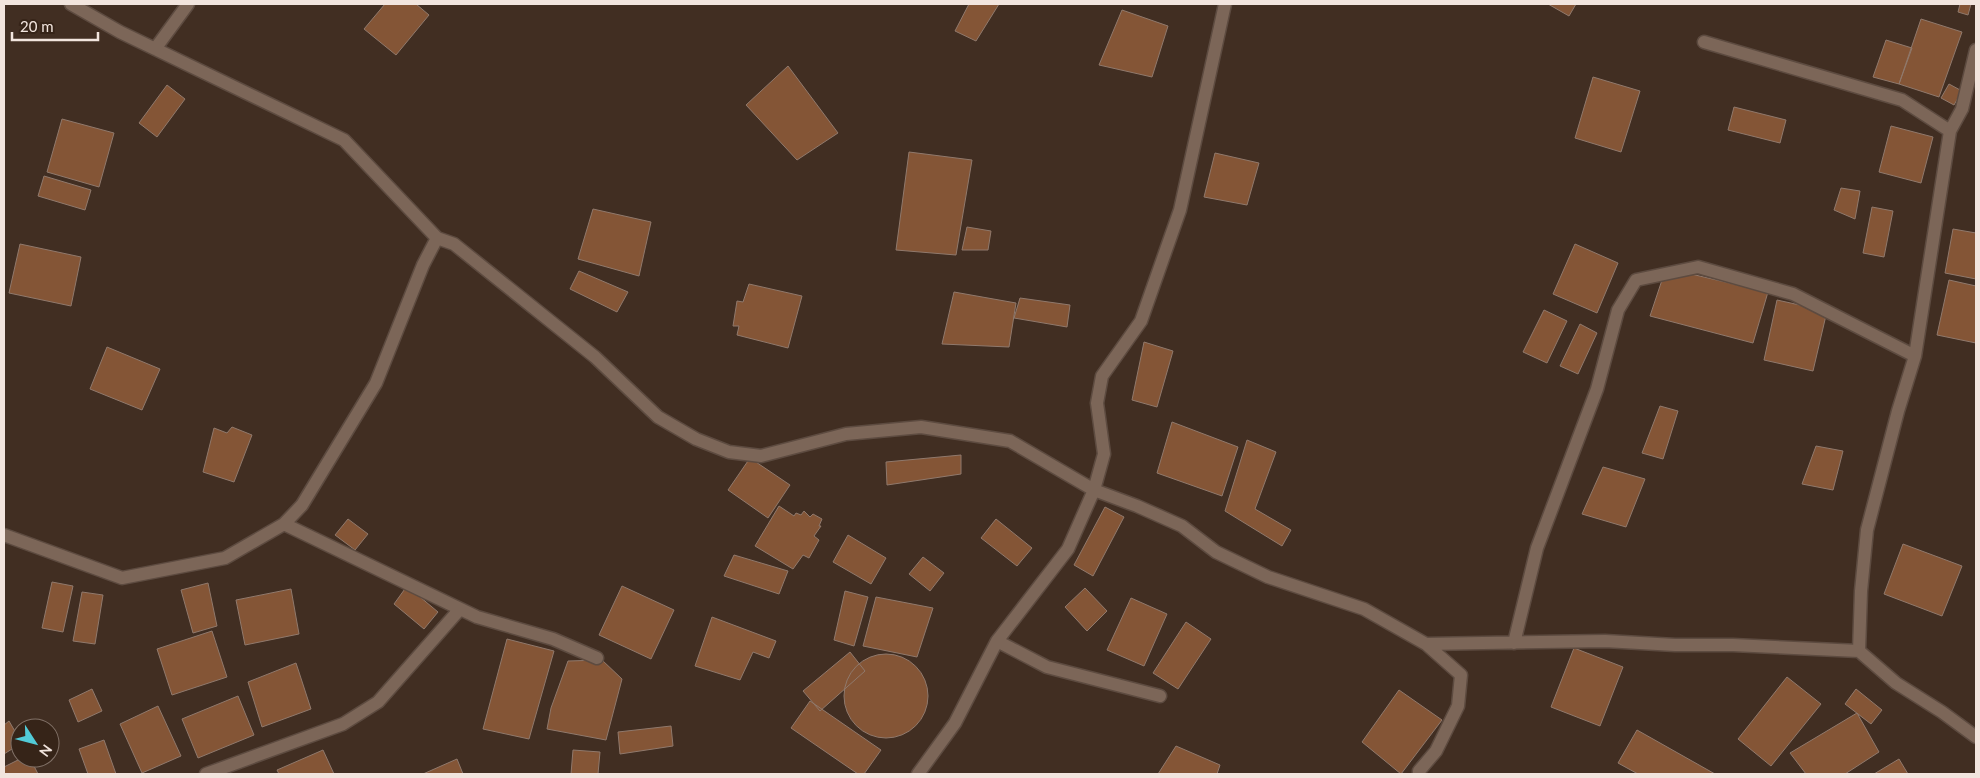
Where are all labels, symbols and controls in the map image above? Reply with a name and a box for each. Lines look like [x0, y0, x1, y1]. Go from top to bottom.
scale bar [12, 10, 99, 42]
text: 20 m [20, 17, 54, 35]
north arrow [10, 718, 60, 768]
text: N [36, 742, 56, 760]

